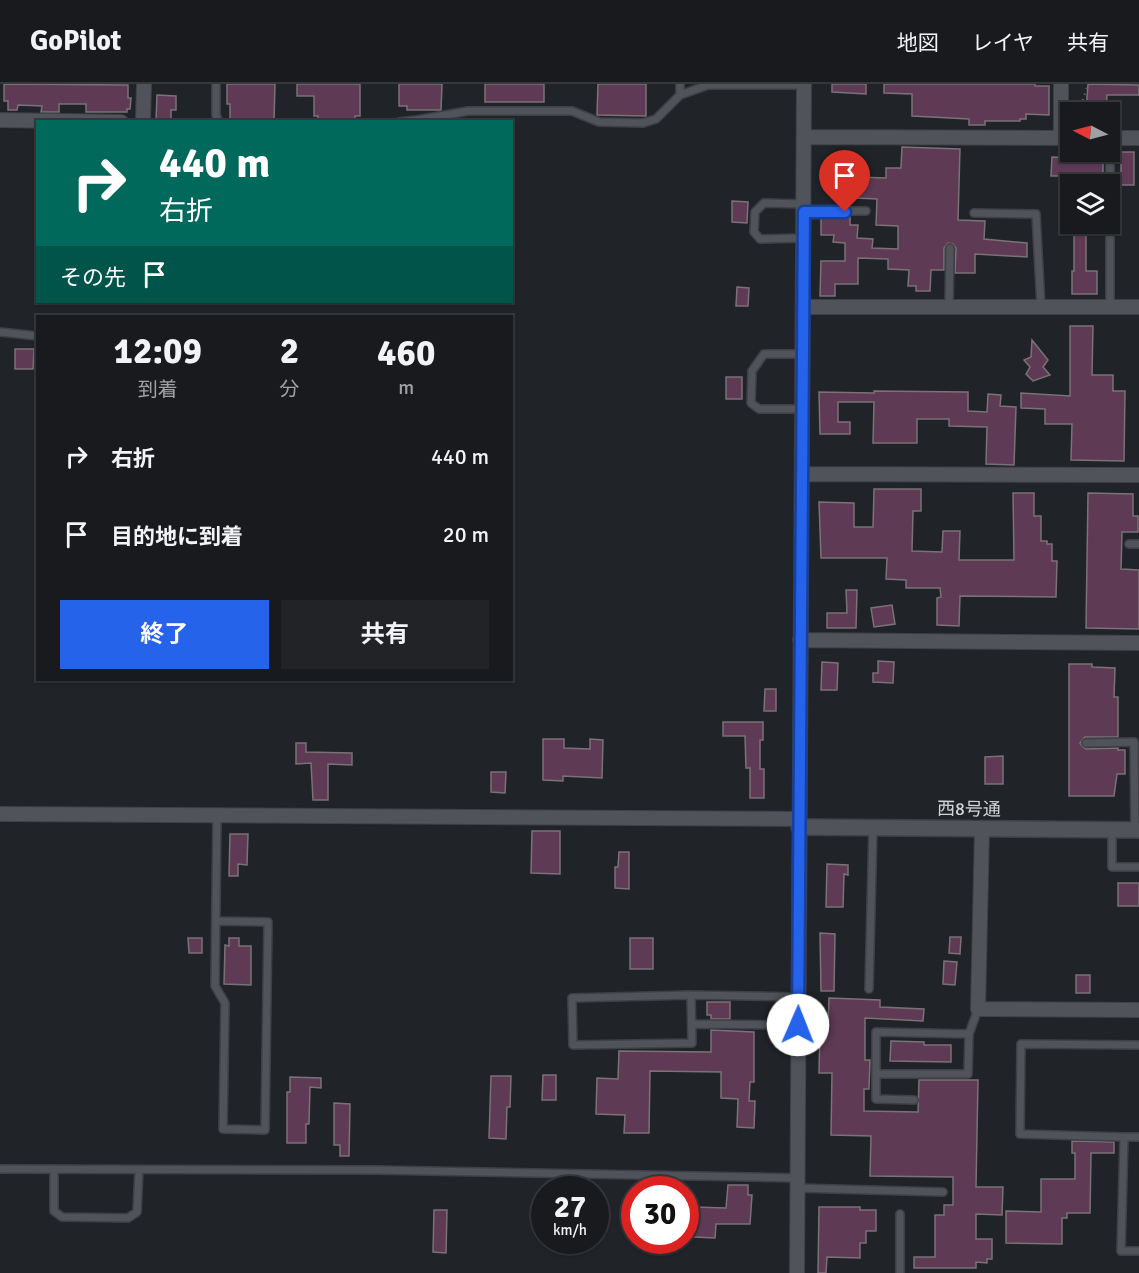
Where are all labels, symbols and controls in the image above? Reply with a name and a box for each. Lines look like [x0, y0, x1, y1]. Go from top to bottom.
text: GoPilot [30, 24, 121, 58]
text: 地図 [897, 30, 939, 56]
text: レイヤ [972, 30, 1034, 56]
text: 共有 [1067, 30, 1109, 56]
north arrow [1060, 102, 1120, 162]
map controls [1060, 102, 1120, 234]
text: 440 m [159, 138, 270, 189]
icon: right [60, 144, 138, 222]
pin [819, 150, 870, 212]
icon: arrive [828, 159, 861, 192]
button: layers [1060, 174, 1120, 234]
text: 右折 [159, 195, 213, 228]
icon: arrive [138, 258, 171, 291]
text: その先 [60, 264, 126, 291]
text: 12:09 [114, 329, 202, 374]
text: 2 [280, 329, 299, 374]
text: 460 [377, 331, 435, 376]
text: m [398, 375, 414, 400]
text: 到着 [138, 377, 178, 402]
text: 分 [280, 377, 300, 402]
icon: right [60, 440, 93, 473]
text: 440 m [431, 443, 489, 470]
text: 右折 [111, 445, 155, 472]
icon: arrive [60, 518, 93, 551]
text: 20 m [443, 521, 489, 548]
text: 目的地に到着 [111, 523, 243, 550]
button: 終了 [60, 600, 269, 669]
button: 共有 [281, 600, 489, 669]
street label: 西8号通 [937, 797, 1001, 821]
position arrow [766, 993, 830, 1057]
speed limit sign: 30 [621, 1176, 699, 1254]
text: 27 [554, 1189, 586, 1226]
text: km/h [553, 1221, 587, 1239]

